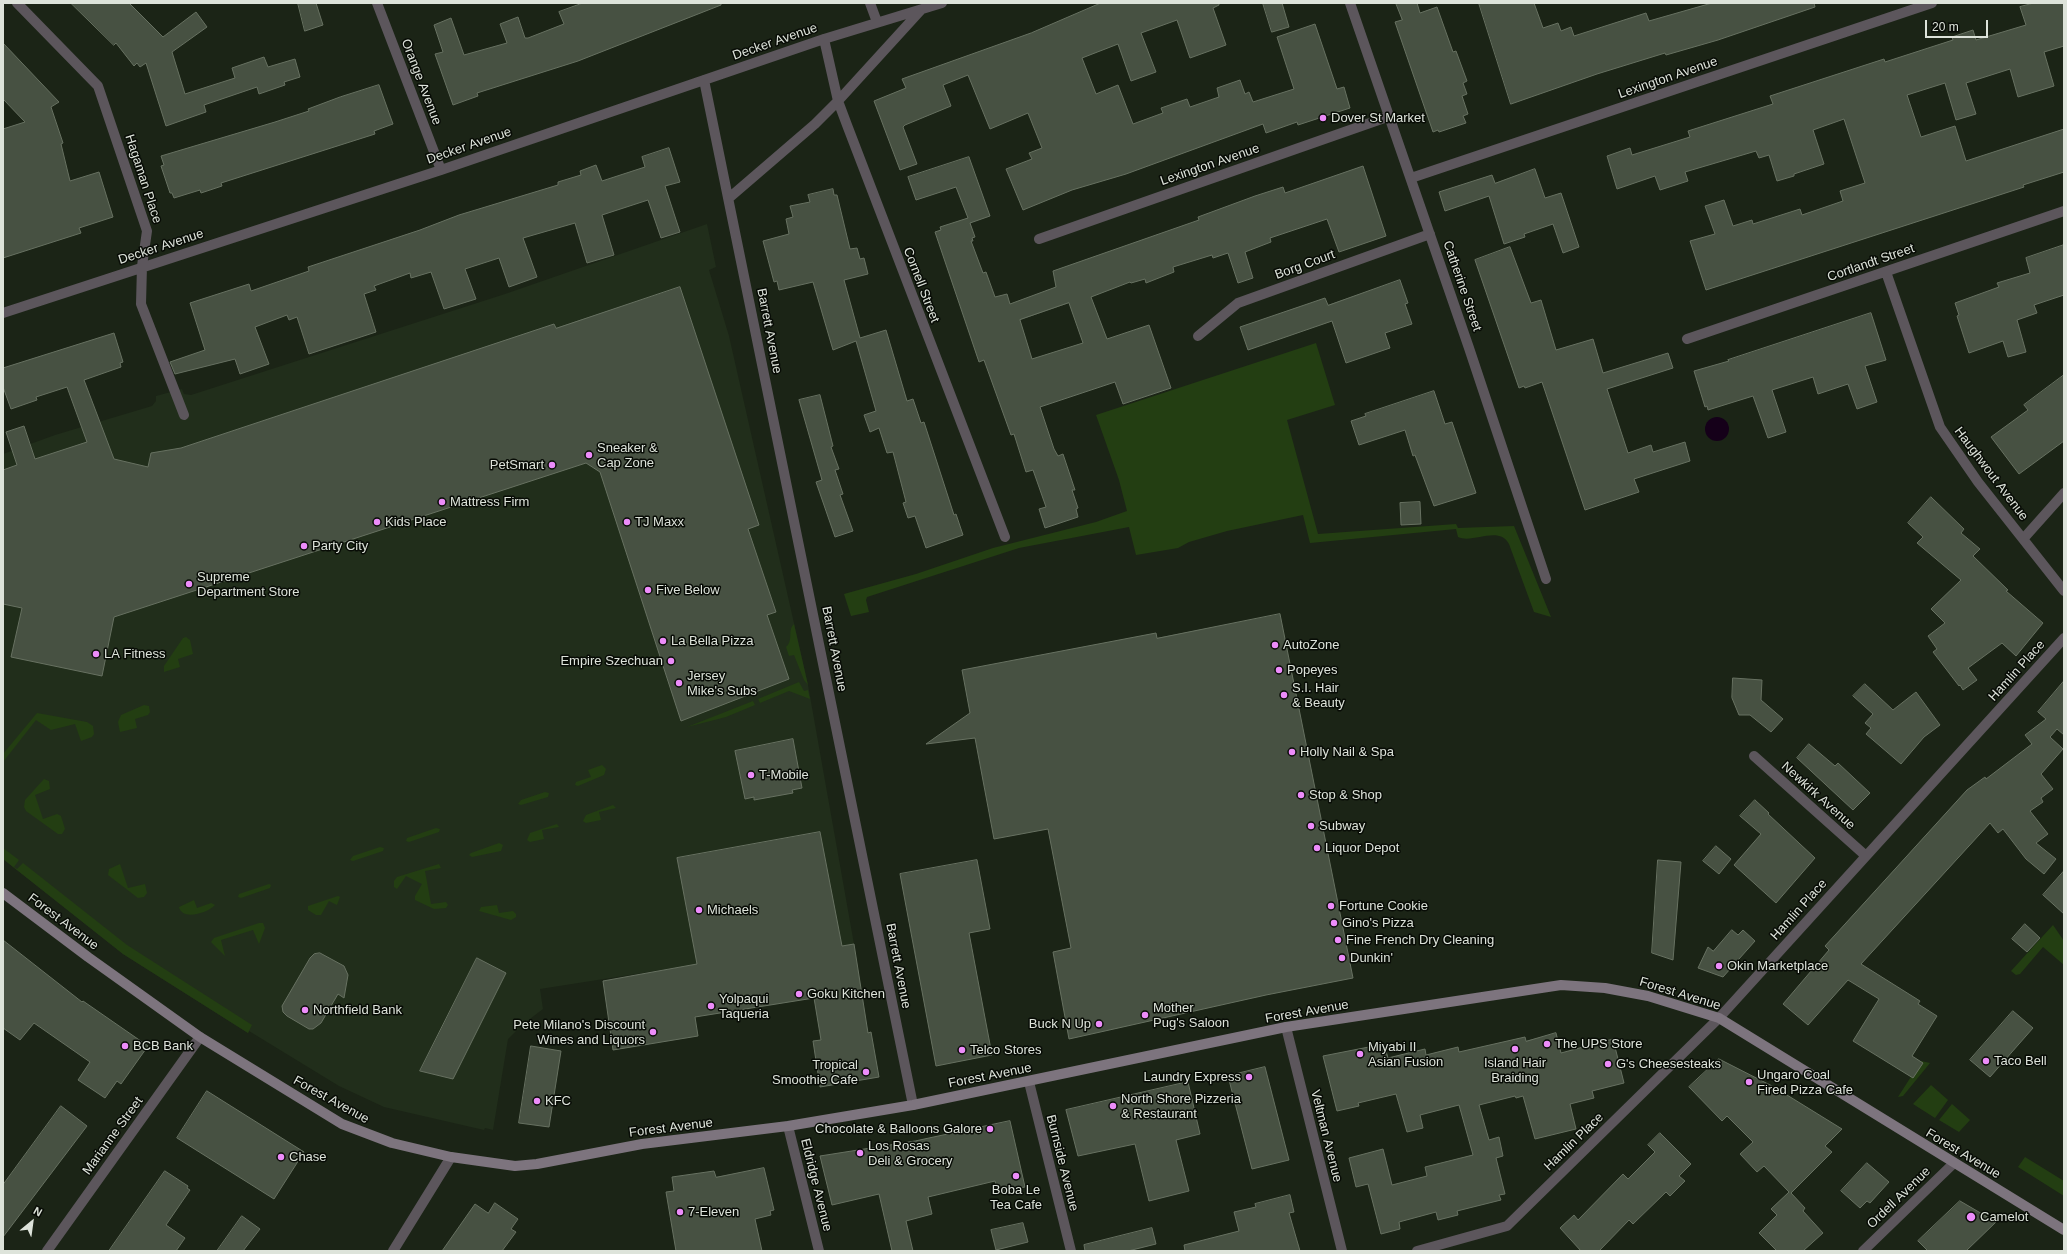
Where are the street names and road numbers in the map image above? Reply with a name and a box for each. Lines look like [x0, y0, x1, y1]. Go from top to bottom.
street label: Decker Avenue [731, 20, 819, 64]
street label: Orange Avenue [397, 37, 445, 127]
street label: Lexington Avenue [1616, 54, 1720, 102]
street label: Decker Avenue [425, 124, 513, 168]
street label: Hagaman Place [121, 133, 165, 225]
street label: Lexington Avenue [1158, 141, 1262, 189]
street label: Decker Avenue [116, 226, 206, 268]
street label: Catherine Street [1439, 239, 1485, 333]
street label: Cortlandt Street [1825, 241, 1917, 285]
street label: Cornell Street [899, 245, 943, 325]
street label: Borg Court [1273, 247, 1337, 283]
street label: Barrett Avenue [753, 287, 785, 375]
street label: Haughwout Avenue [1951, 424, 2031, 524]
street label: Barrett Avenue [818, 605, 850, 693]
street label: Hamlin Place [1986, 637, 2048, 705]
street label: Newkirk Avenue [1778, 759, 1858, 833]
street label: Hamlin Place [1768, 876, 1830, 944]
street label: Forest Avenue [25, 890, 101, 954]
street label: Barrett Avenue [882, 922, 914, 1010]
street label: Forest Avenue [1637, 974, 1723, 1014]
street label: Forest Avenue [1264, 997, 1350, 1027]
street label: Forest Avenue [947, 1060, 1033, 1092]
street label: Forest Avenue [290, 1073, 372, 1127]
street label: Veltman Avenue [1307, 1088, 1345, 1184]
street label: Marianne Street [80, 1094, 146, 1178]
street label: Hamlin Place [1541, 1110, 1607, 1174]
street label: Burnside Avenue [1042, 1113, 1082, 1213]
street label: Forest Avenue [628, 1115, 714, 1141]
street label: Forest Avenue [1923, 1126, 2003, 1182]
street label: Eldridge Avenue [797, 1137, 835, 1233]
street label: Ordell Avenue [1864, 1164, 1934, 1232]

